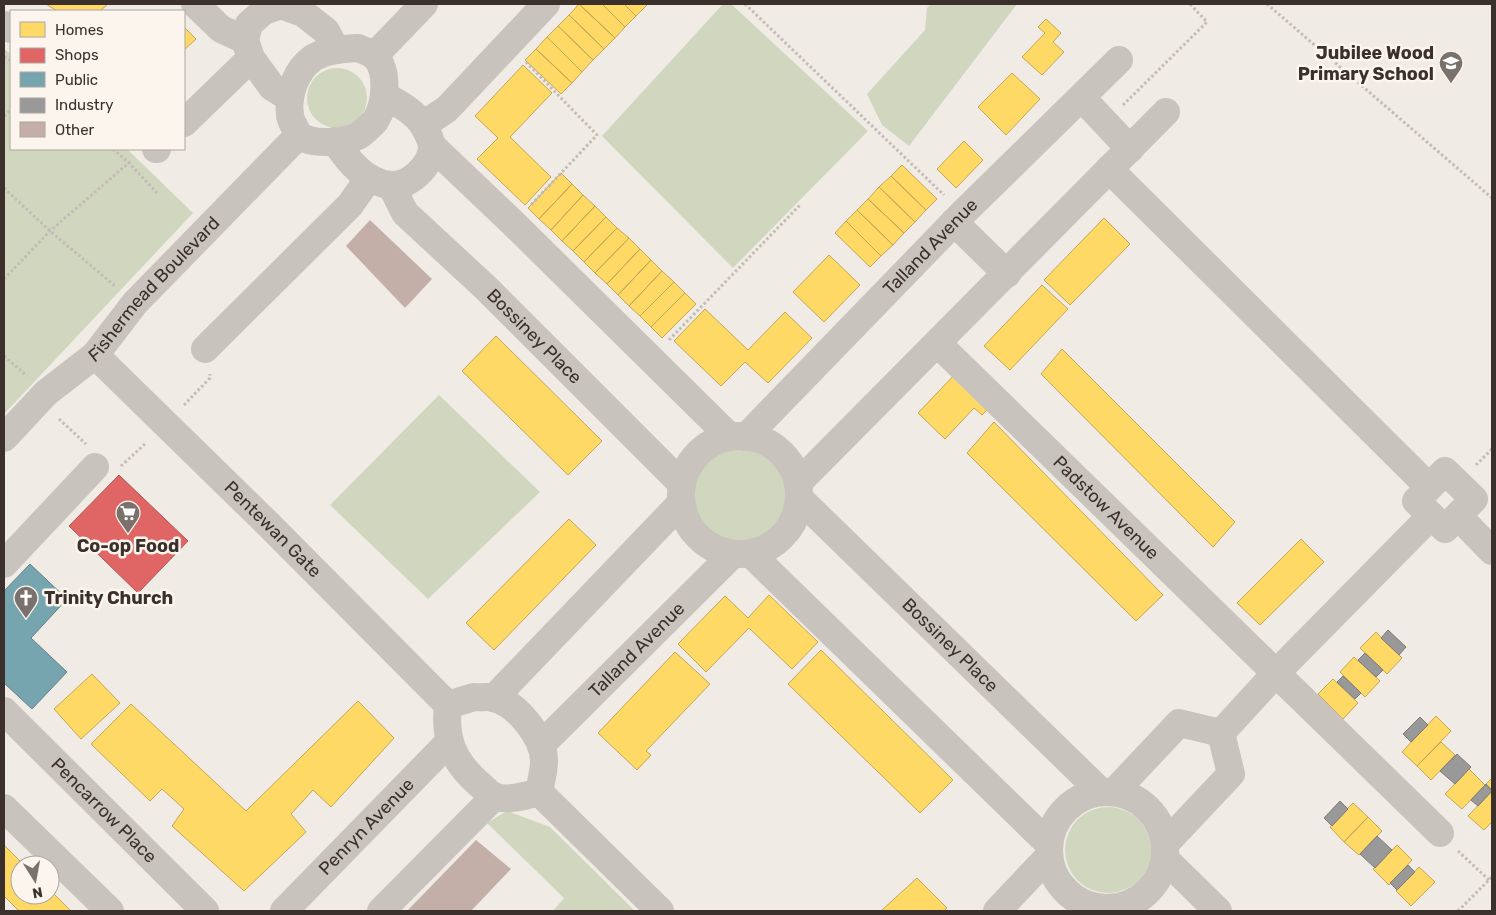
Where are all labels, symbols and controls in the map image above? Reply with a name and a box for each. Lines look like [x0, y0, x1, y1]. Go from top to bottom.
legend [10, 10, 185, 150]
text: Homes [55, 21, 104, 39]
place label: Jubilee Wood Primary School [1298, 42, 1434, 85]
text: Shops [55, 46, 99, 64]
school or university icon: Jubilee Wood Primary School [1438, 50, 1464, 84]
text: Public [55, 71, 98, 89]
text: Industry [55, 96, 114, 114]
text: Other [55, 121, 95, 139]
street label: Talland Avenue [879, 194, 982, 300]
street label: Fishermead Boulevard [84, 212, 224, 367]
street label: Bossiney Place [482, 284, 586, 388]
street label: Padstow Avenue [1048, 451, 1164, 564]
street label: Pentewan Gate [220, 476, 326, 582]
supermarket icon: Co-op Food [115, 500, 141, 534]
place label: Co-op Food [77, 535, 179, 557]
church icon: Trinity Church [13, 585, 39, 619]
place label: Trinity Church [44, 587, 173, 609]
street label: Bossiney Place [898, 594, 1003, 697]
street label: Talland Avenue [584, 598, 689, 702]
street label: Pencarrow Place [46, 753, 161, 868]
street label: Penryn Avenue [314, 773, 419, 880]
north arrow [10, 855, 60, 905]
text: N [31, 883, 44, 902]

